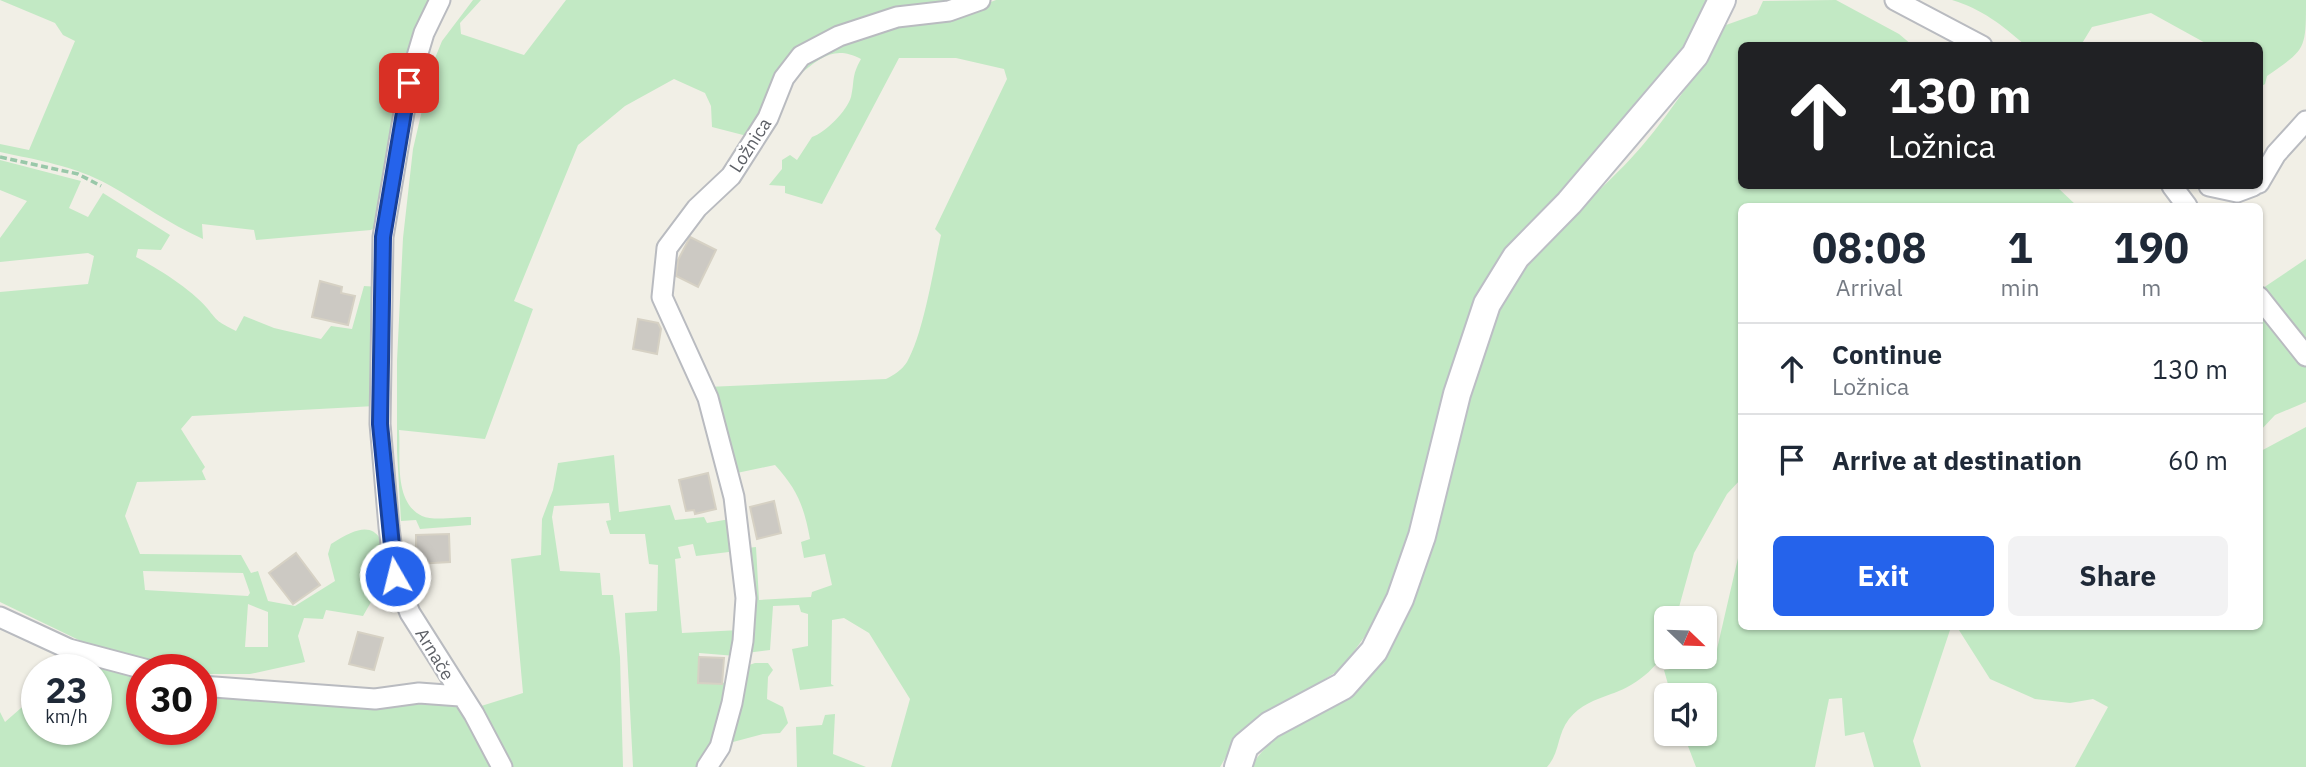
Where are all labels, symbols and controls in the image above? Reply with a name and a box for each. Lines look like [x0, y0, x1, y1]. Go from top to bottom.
pin [379, 53, 439, 113]
text: 130 m [1888, 63, 2032, 126]
icon: arrive [390, 64, 428, 102]
icon: ahead [1773, 70, 1864, 161]
street label: Ložnica [724, 113, 776, 177]
text: Ložnica [1888, 125, 1996, 167]
text: 08:08 [1812, 220, 1927, 275]
text: 1 [2007, 220, 2033, 275]
text: 190 [2113, 220, 2189, 275]
text: Arrival [1836, 272, 1903, 302]
text: min [2001, 272, 2039, 302]
text: m [2141, 272, 2161, 302]
text: Continue [1832, 337, 1942, 371]
icon: ahead [1773, 350, 1811, 388]
text: 130 m [2152, 352, 2228, 386]
text: Ložnica [1832, 371, 1909, 401]
icon: arrive [1773, 441, 1811, 479]
text: Arrive at destination [1832, 443, 2082, 477]
text: 60 m [2168, 443, 2228, 477]
button: Exit [1773, 536, 1994, 616]
button: Share [2008, 536, 2228, 616]
position arrow [358, 539, 432, 613]
north arrow [1654, 606, 1717, 668]
map controls [1654, 606, 1717, 746]
street label: Arnače [411, 624, 460, 684]
speed limit sign: 30 [126, 654, 217, 745]
text: 23 [45, 667, 88, 713]
button: sound [1654, 683, 1717, 746]
text: km/h [45, 705, 88, 728]

